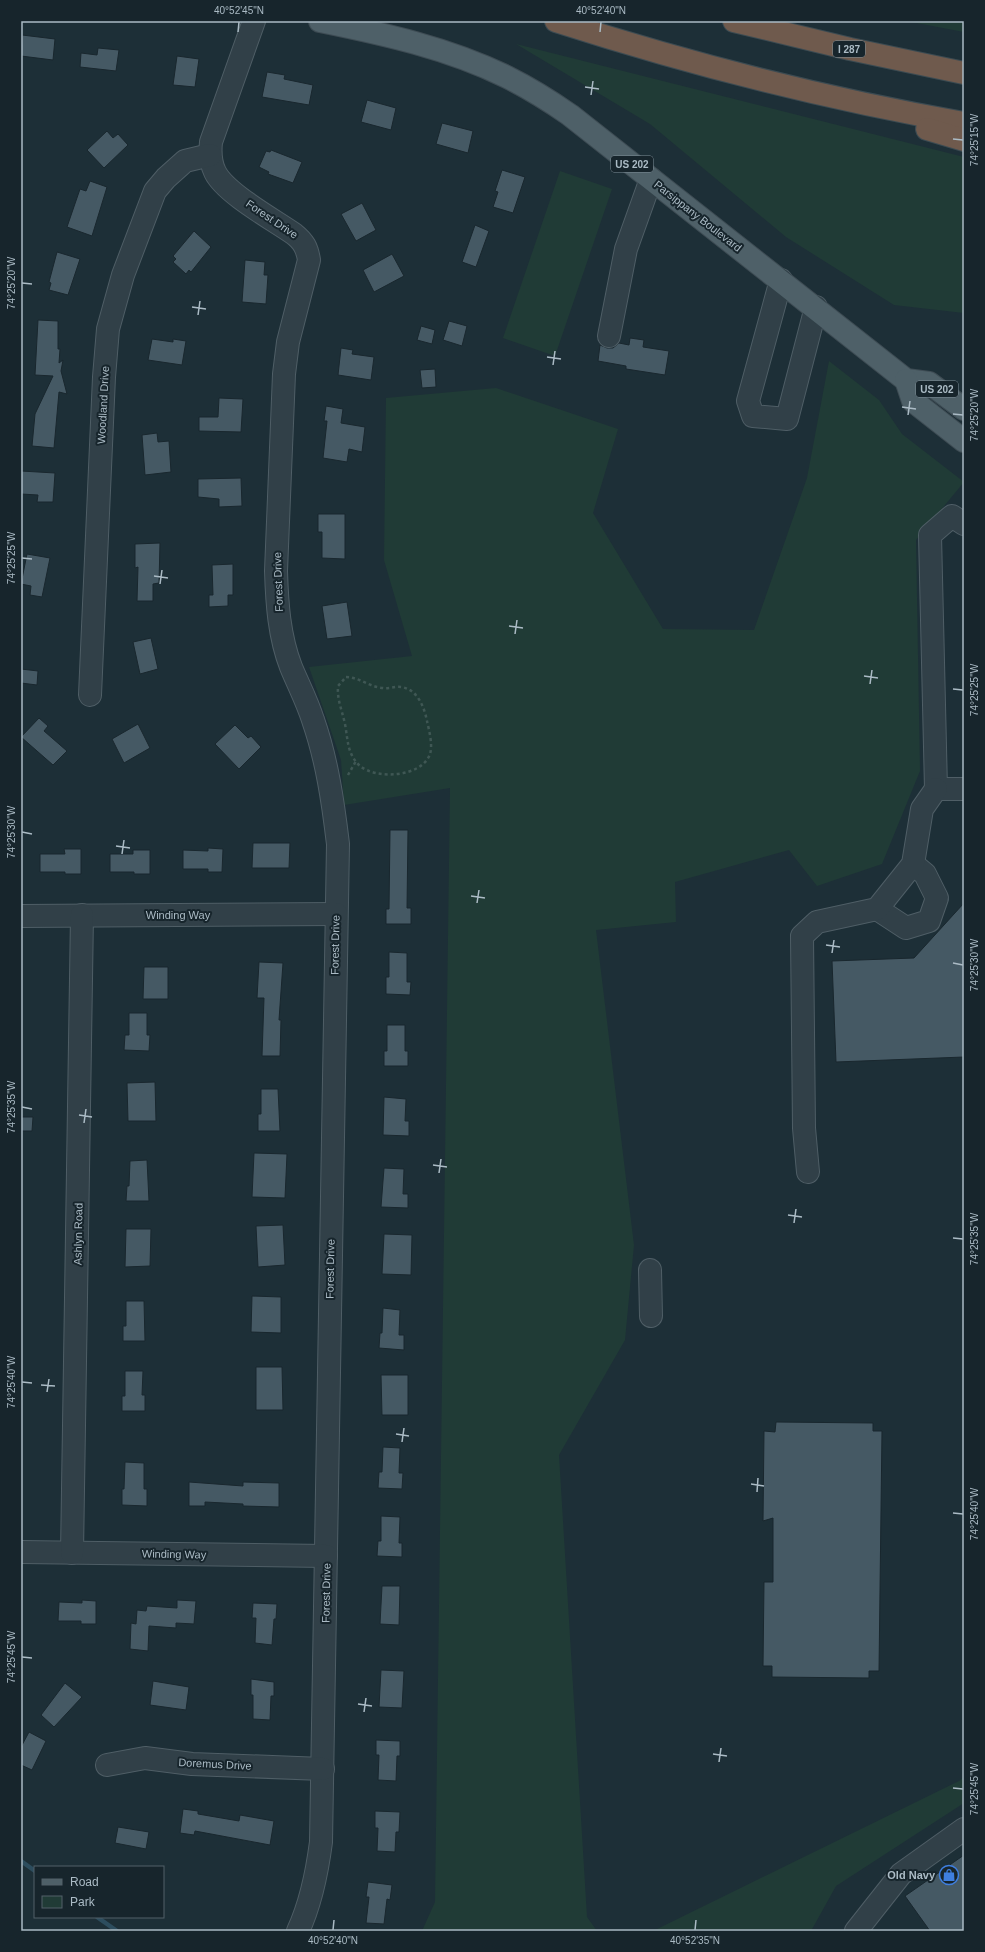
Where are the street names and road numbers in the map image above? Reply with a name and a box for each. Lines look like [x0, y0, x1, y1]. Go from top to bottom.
road number: I 287 [833, 41, 865, 57]
road number: US 202 [611, 156, 653, 172]
street label: Parsippany Boulevard [652, 178, 744, 254]
street label: Forest Drive [244, 197, 300, 241]
street label: Woodland Drive [95, 366, 111, 444]
road number: US 202 [916, 381, 958, 397]
street label: Forest Drive [271, 552, 285, 612]
street label: Winding Way [146, 909, 211, 921]
street label: Forest Drive [328, 915, 342, 975]
street label: Ashlyn Road [71, 1203, 85, 1265]
street label: Forest Drive [323, 1239, 337, 1299]
street label: Winding Way [142, 1547, 207, 1561]
street label: Forest Drive [319, 1563, 333, 1623]
street label: Doremus Drive [178, 1756, 252, 1772]

